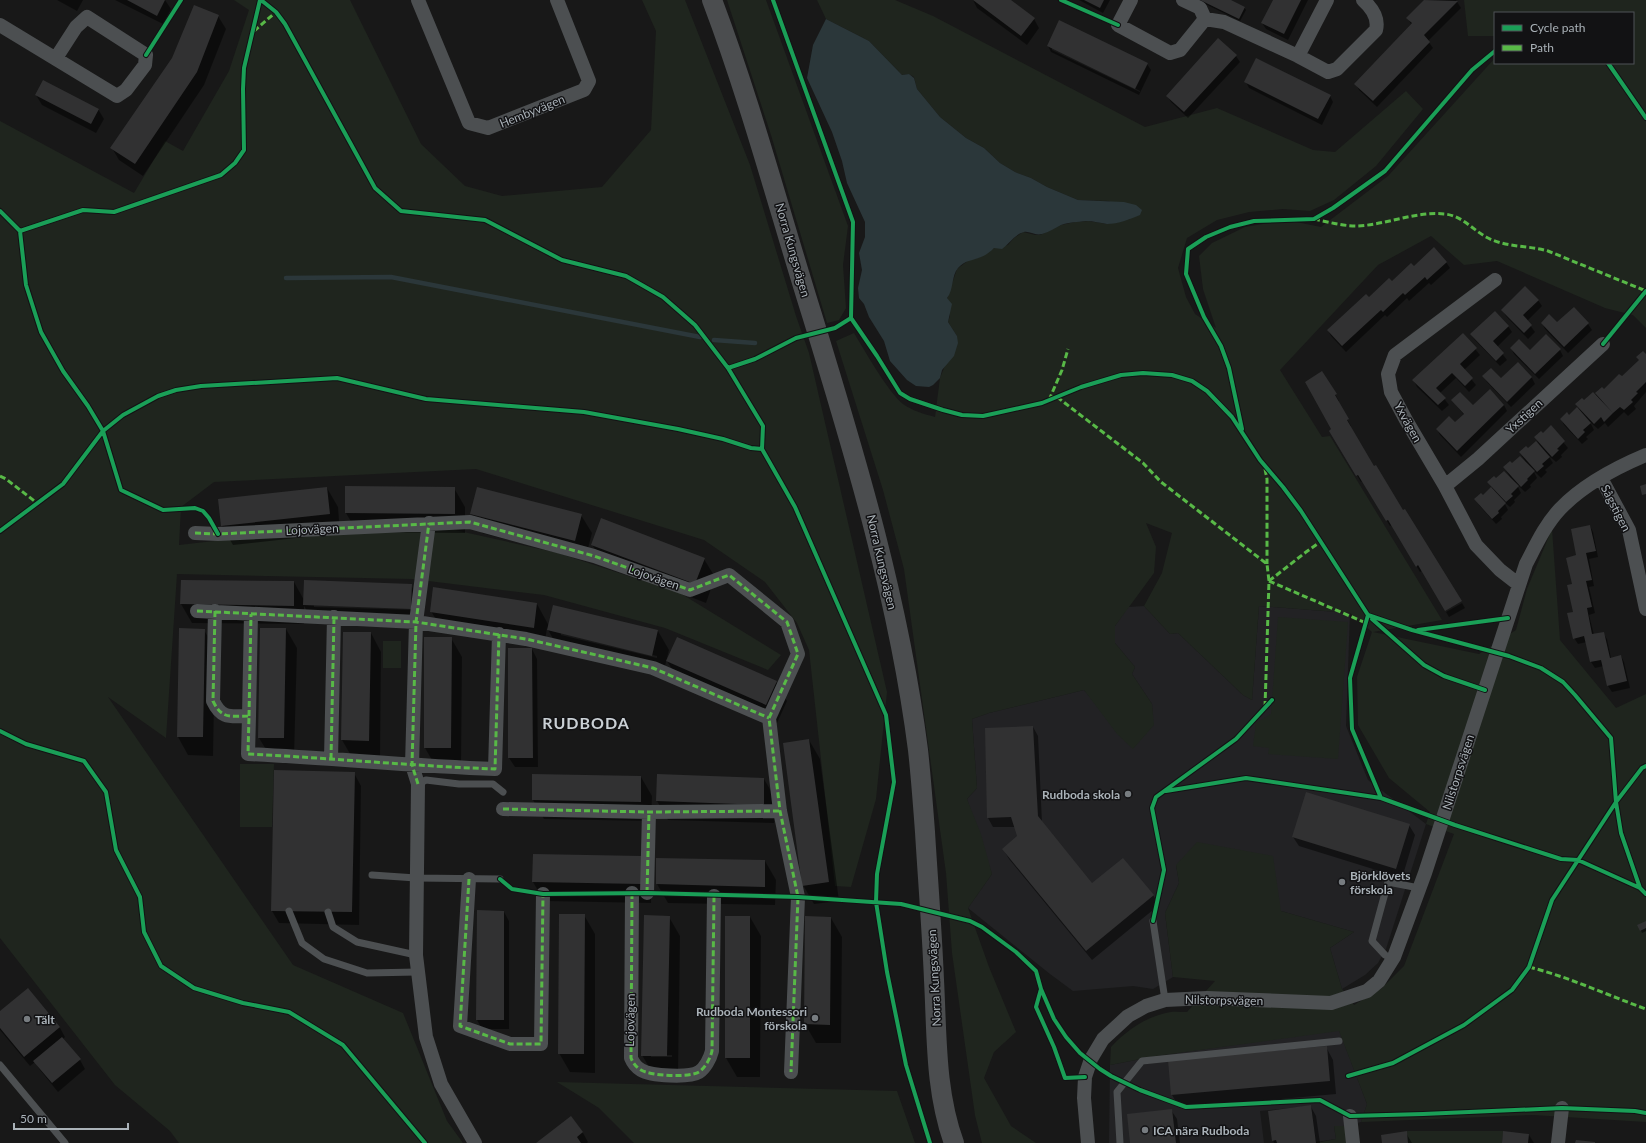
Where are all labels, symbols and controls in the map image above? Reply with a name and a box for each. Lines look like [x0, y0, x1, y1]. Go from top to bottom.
legend [1494, 12, 1634, 64]
text: Cycle path [1530, 20, 1585, 35]
text: Path [1530, 40, 1554, 55]
street label: Hembyvägen [497, 91, 567, 131]
street label: Norra Kungsvägen [772, 201, 814, 299]
street label: Yxstigen [1503, 395, 1545, 437]
street label: Yxvägen [1391, 399, 1425, 445]
street label: Sågstigen [1598, 482, 1634, 534]
street label: Norra Kungsvägen [864, 513, 900, 611]
street label: Lojovägen [285, 520, 339, 538]
street label: Lojovägen [626, 561, 682, 593]
district label: RUDBODA [542, 713, 630, 732]
street label: Nilstorpsvägen [1439, 732, 1477, 812]
place label: Rudboda skola [1042, 787, 1120, 802]
marker: Rudboda skola [1123, 789, 1133, 799]
place label: Björklövets förskola [1350, 868, 1411, 897]
marker: Björklövets förskola [1337, 877, 1347, 887]
street label: Norra Kungsvägen [924, 929, 944, 1027]
street label: Nilstorpsvägen [1185, 992, 1263, 1008]
street label: Lojovägen [622, 993, 638, 1047]
place label: Rudboda Montessori förskola [696, 1004, 807, 1033]
place label: Tält [35, 1012, 55, 1027]
marker: Rudboda Montessori förskola [810, 1013, 820, 1023]
marker: Tält [22, 1014, 32, 1024]
scale bar [14, 1105, 128, 1131]
text: 50 m [20, 1111, 47, 1126]
place label: ICA nära Rudboda [1153, 1123, 1249, 1138]
marker: ICA nära Rudboda [1140, 1125, 1150, 1135]

